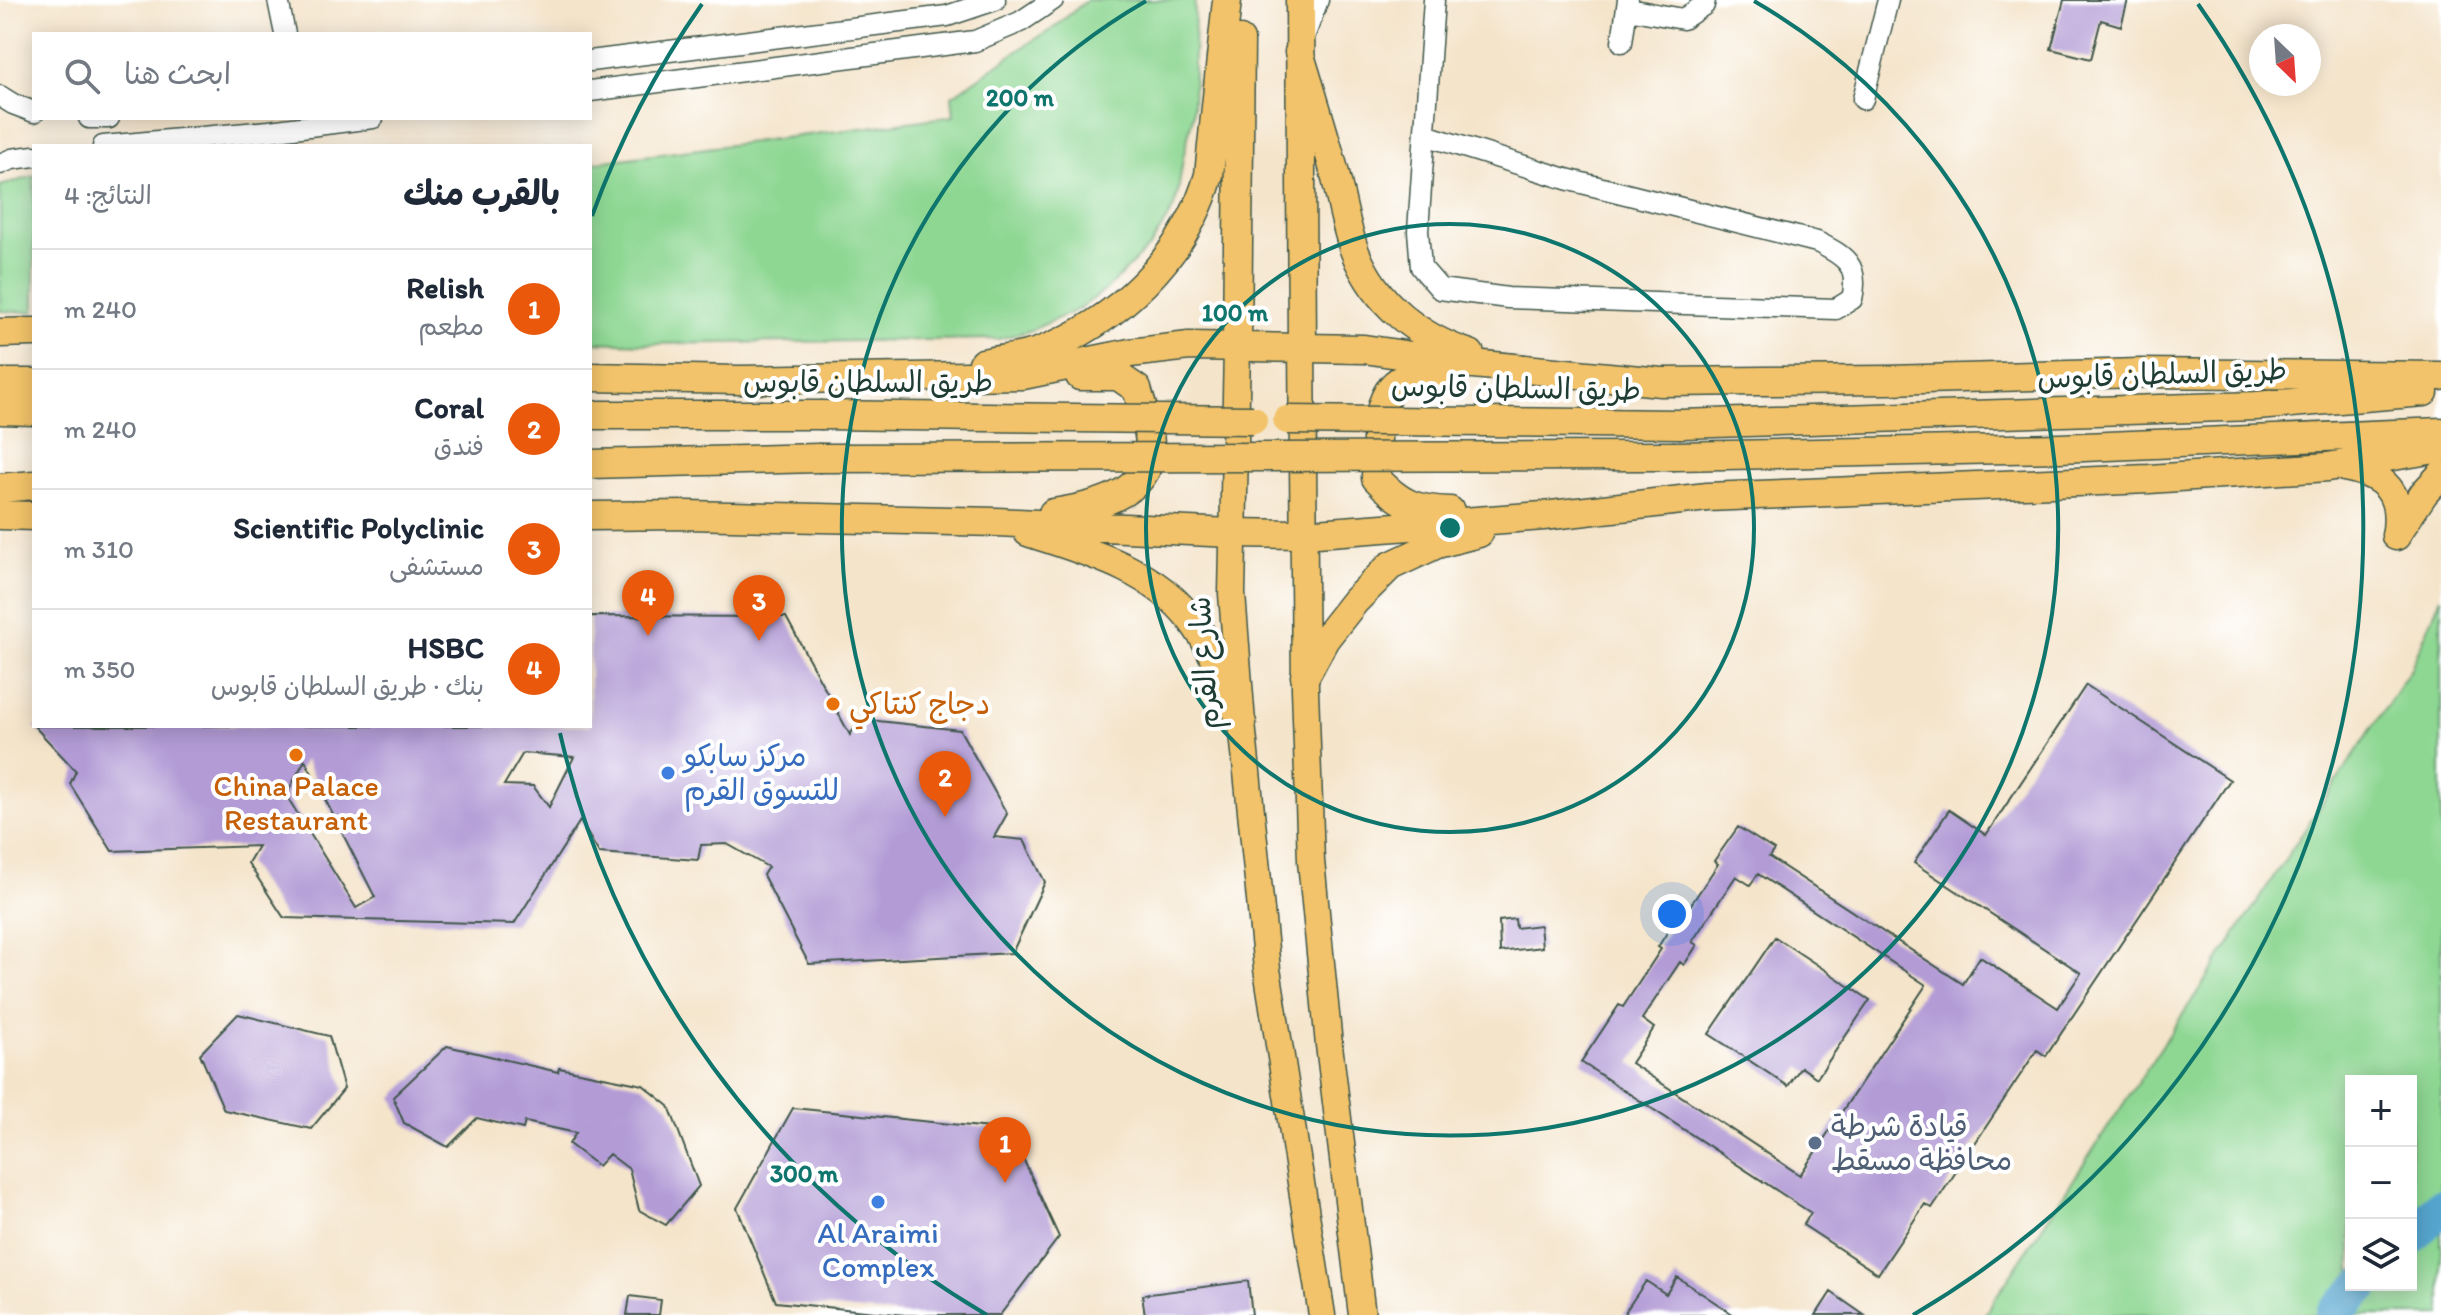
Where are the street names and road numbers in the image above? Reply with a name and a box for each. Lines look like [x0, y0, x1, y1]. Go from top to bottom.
street label: طريق السلطان قابوس [2036, 351, 2288, 396]
street label: طريق السلطان قابوس [743, 363, 993, 400]
street label: طريق السلطان قابوس [1391, 367, 1641, 408]
street label: شارع القرم [1180, 595, 1231, 731]

